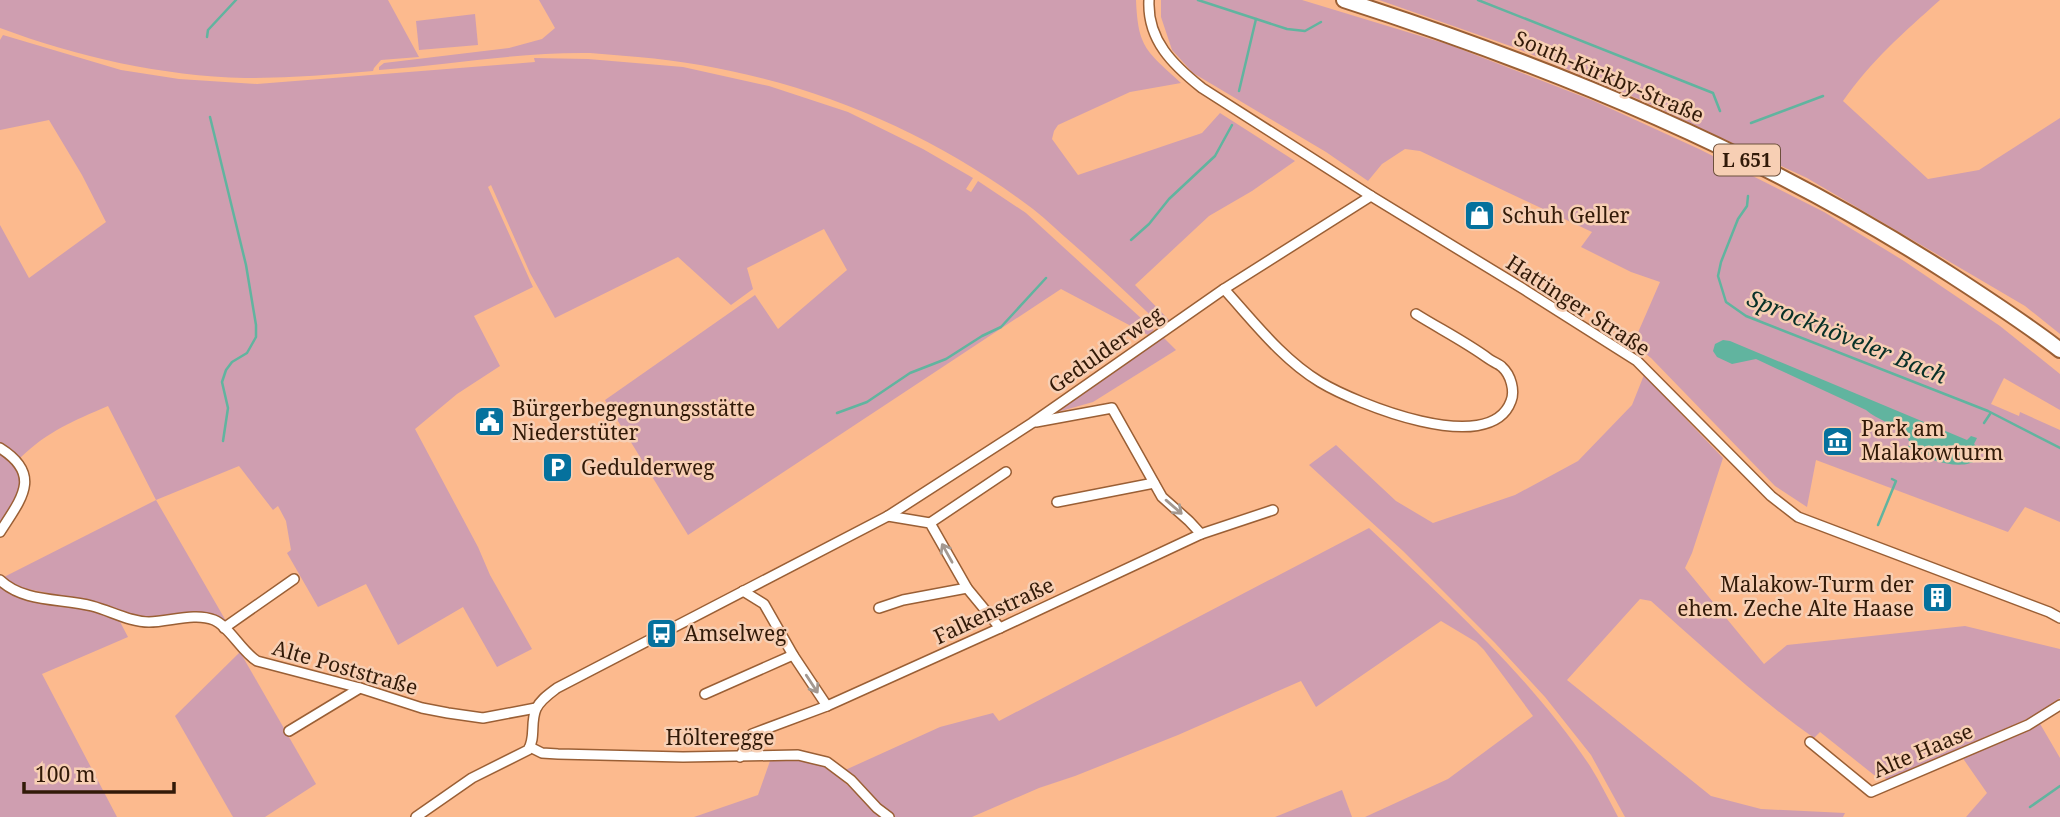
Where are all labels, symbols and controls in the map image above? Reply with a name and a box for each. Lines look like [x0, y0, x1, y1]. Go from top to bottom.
street label: South-Kirkby-Straße [1510, 23, 1709, 129]
road number: L 651 [1714, 144, 1780, 176]
shop icon: Schuh Geller [1462, 199, 1496, 233]
place label: Schuh Geller [1502, 201, 1630, 229]
street label: Hattinger Straße [1501, 248, 1656, 362]
water label: Sprockhöveler Bach [1743, 281, 1952, 391]
street label: Gedulderweg [1043, 299, 1169, 399]
place label: Bürgerbegegnungsstätte Niederstüter [512, 394, 755, 446]
public building icon: Bürgerbegegnungsstätte Niederstüter [472, 404, 506, 438]
place label: Park am Malakowturm [1861, 414, 2004, 466]
museum icon: Park am Malakowturm [1821, 424, 1855, 458]
parking icon: Gedulderweg [541, 451, 575, 485]
place label: Gedulderweg [581, 453, 715, 481]
one-way arrow [1164, 499, 1182, 515]
one-way arrow [940, 543, 954, 563]
street label: Falkenstraße [929, 570, 1058, 650]
place label: Malakow-Turm der ehem. Zeche Alte Haase [1677, 570, 1914, 622]
building icon: Malakow-Turm der ehem. Zeche Alte Haase [1920, 580, 1954, 614]
bus stop icon: Amselweg [644, 617, 678, 651]
place label: Amselweg [684, 619, 787, 647]
street label: Alte Poststraße [269, 633, 421, 701]
one-way arrow [805, 673, 819, 693]
street label: Alte Haase [1868, 716, 1977, 784]
street label: Hölteregge [666, 723, 774, 751]
scale bar [24, 750, 175, 794]
text: 100 m [35, 760, 96, 788]

